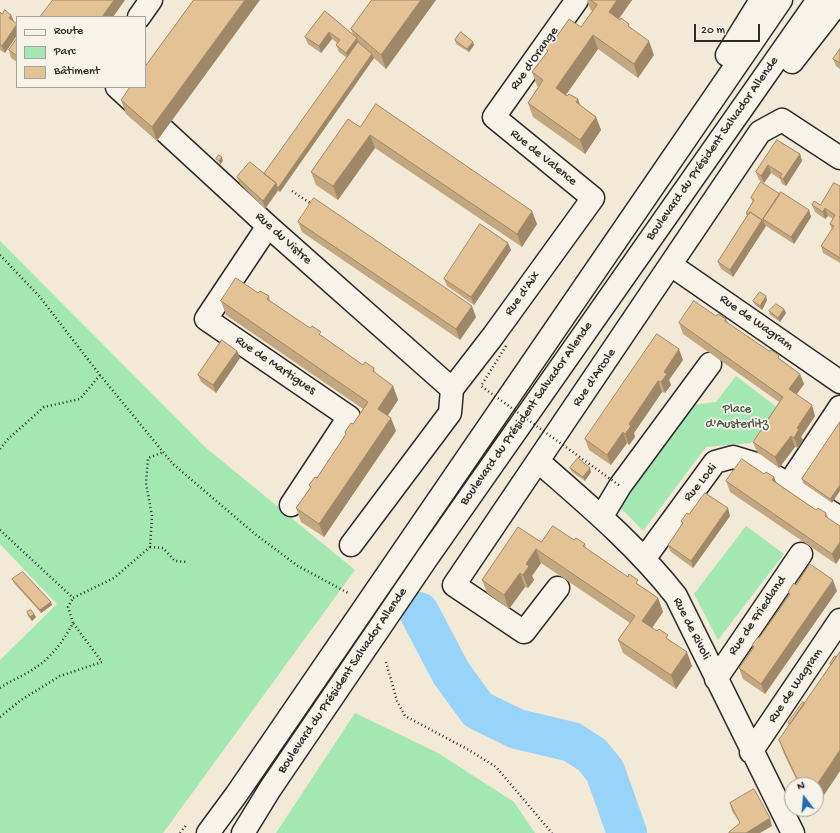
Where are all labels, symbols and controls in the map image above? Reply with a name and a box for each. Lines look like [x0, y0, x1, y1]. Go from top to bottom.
legend [16, 16, 146, 88]
scale bar [696, 16, 762, 42]
street label: Rue d'Orange [508, 24, 562, 94]
text: 20 m [701, 24, 725, 38]
text: Route [54, 25, 83, 39]
text: Parc [54, 45, 76, 59]
street label: Boulevard du Président Salvador Allende [643, 54, 783, 244]
text: Bâtiment [54, 65, 100, 79]
street label: Rue de Valence [506, 126, 580, 190]
street label: Rue du Vistre [251, 209, 315, 269]
street label: Rue d'Aix [502, 269, 544, 319]
street label: Rue de Wagram [716, 292, 796, 354]
street label: Boulevard du Président Salvador Allende [457, 319, 597, 509]
street label: Rue de Martigues [232, 333, 318, 399]
street label: Rue d'Arcole [570, 346, 620, 410]
park label: Place d'Austerlitz [706, 402, 768, 433]
street label: Rue Lodi [681, 461, 721, 505]
street label: Rue de Friedland [726, 573, 790, 659]
street label: Boulevard du Président Salvador Allende [275, 585, 411, 777]
street label: Rue de Rivoli [669, 595, 713, 663]
street label: Rue de Wagram [765, 646, 827, 726]
north arrow [784, 777, 824, 817]
text: N [796, 780, 806, 793]

